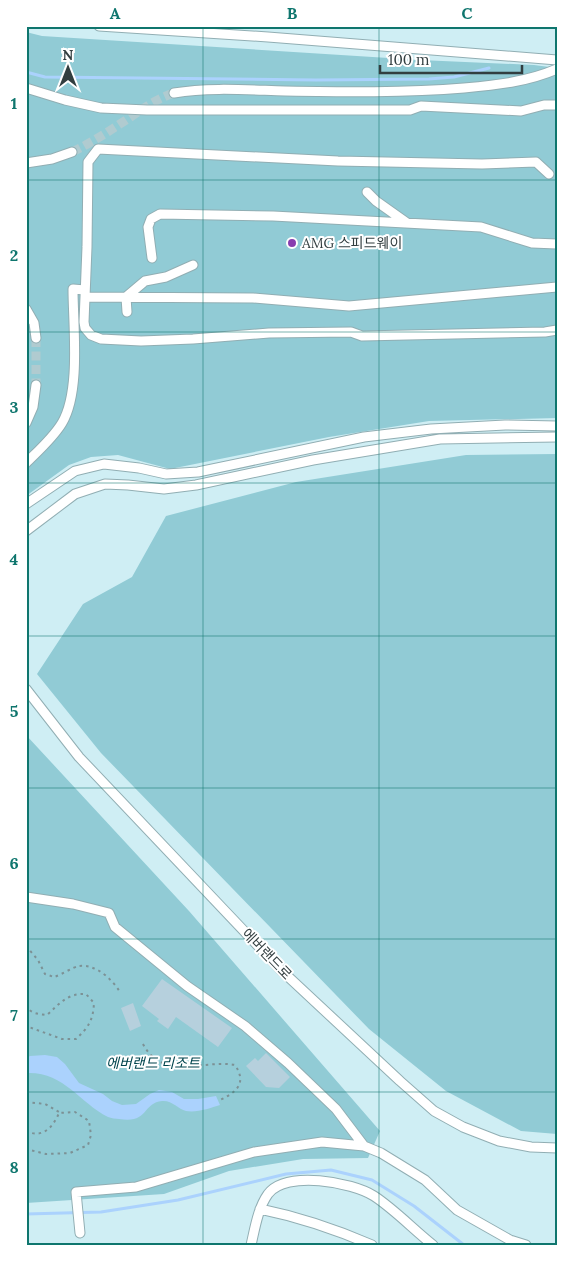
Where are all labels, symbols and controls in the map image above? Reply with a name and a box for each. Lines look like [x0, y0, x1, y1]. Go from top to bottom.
text: A [110, 3, 121, 23]
text: B [287, 3, 298, 23]
text: C [461, 3, 473, 23]
north arrow [42, 42, 92, 92]
scale bar [380, 42, 523, 74]
text: N [63, 46, 74, 64]
text: 100 m [388, 50, 429, 69]
text: 1 [11, 93, 17, 113]
place label: AMG 스피드웨이 [301, 234, 402, 252]
marker: AMG 스피드웨이 [286, 237, 298, 249]
text: 2 [10, 245, 18, 265]
text: 3 [10, 397, 19, 417]
text: 4 [10, 549, 19, 569]
text: 5 [10, 701, 19, 721]
text: 6 [9, 853, 19, 873]
street label: 에버랜드로 [238, 925, 296, 983]
text: 7 [10, 1005, 18, 1025]
park label: 에버랜드 리조트 [106, 1054, 201, 1072]
text: 8 [9, 1157, 19, 1177]

